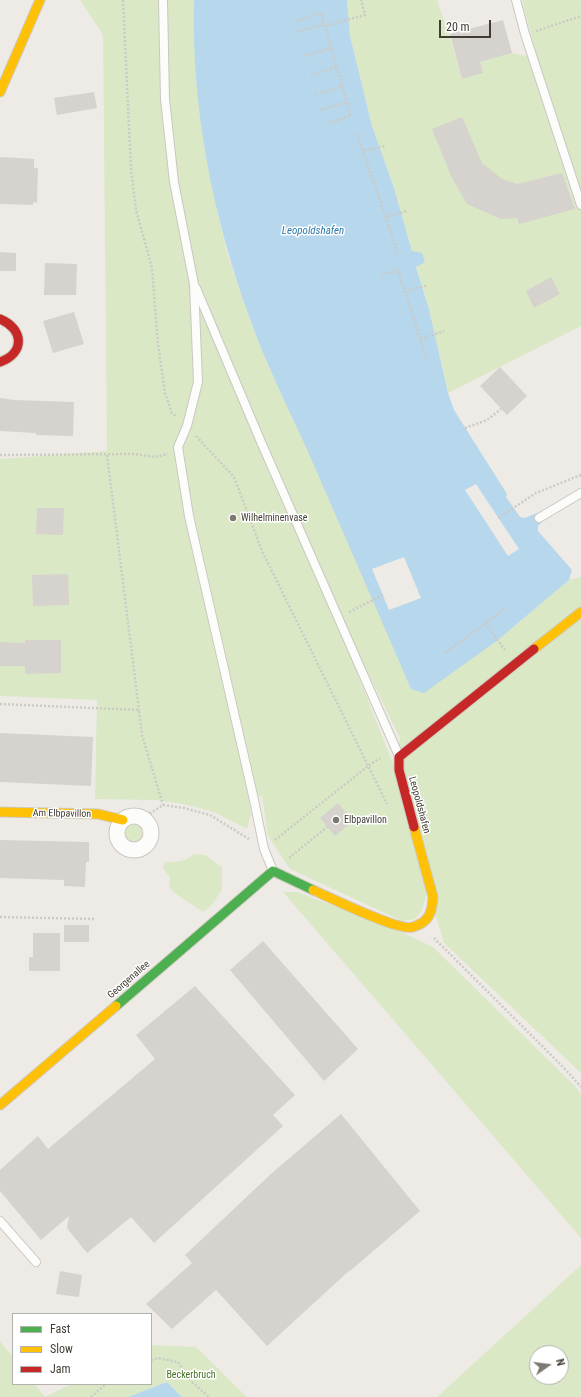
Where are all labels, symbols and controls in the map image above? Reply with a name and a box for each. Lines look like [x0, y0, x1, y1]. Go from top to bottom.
scale bar [441, 12, 493, 38]
text: 20 m [446, 20, 470, 34]
water label: Leopoldshafen [282, 224, 344, 238]
place label: Wilhelminenvase [241, 512, 307, 524]
marker: Wilhelminenvase [228, 513, 238, 523]
street label: Leopoldshafen [406, 775, 432, 835]
street label: Am Elbpavillon [33, 807, 91, 821]
place label: Elbpavillon [344, 814, 387, 826]
marker: Elbpavillon [331, 815, 341, 825]
street label: Georgenallee [106, 958, 152, 1002]
legend [12, 1313, 152, 1385]
text: Fast [50, 1322, 70, 1336]
text: Slow [50, 1342, 73, 1356]
north arrow [529, 1345, 569, 1385]
text: N [553, 1357, 567, 1367]
text: Jam [50, 1362, 71, 1376]
park label: Beckerbruch [166, 1369, 216, 1381]

